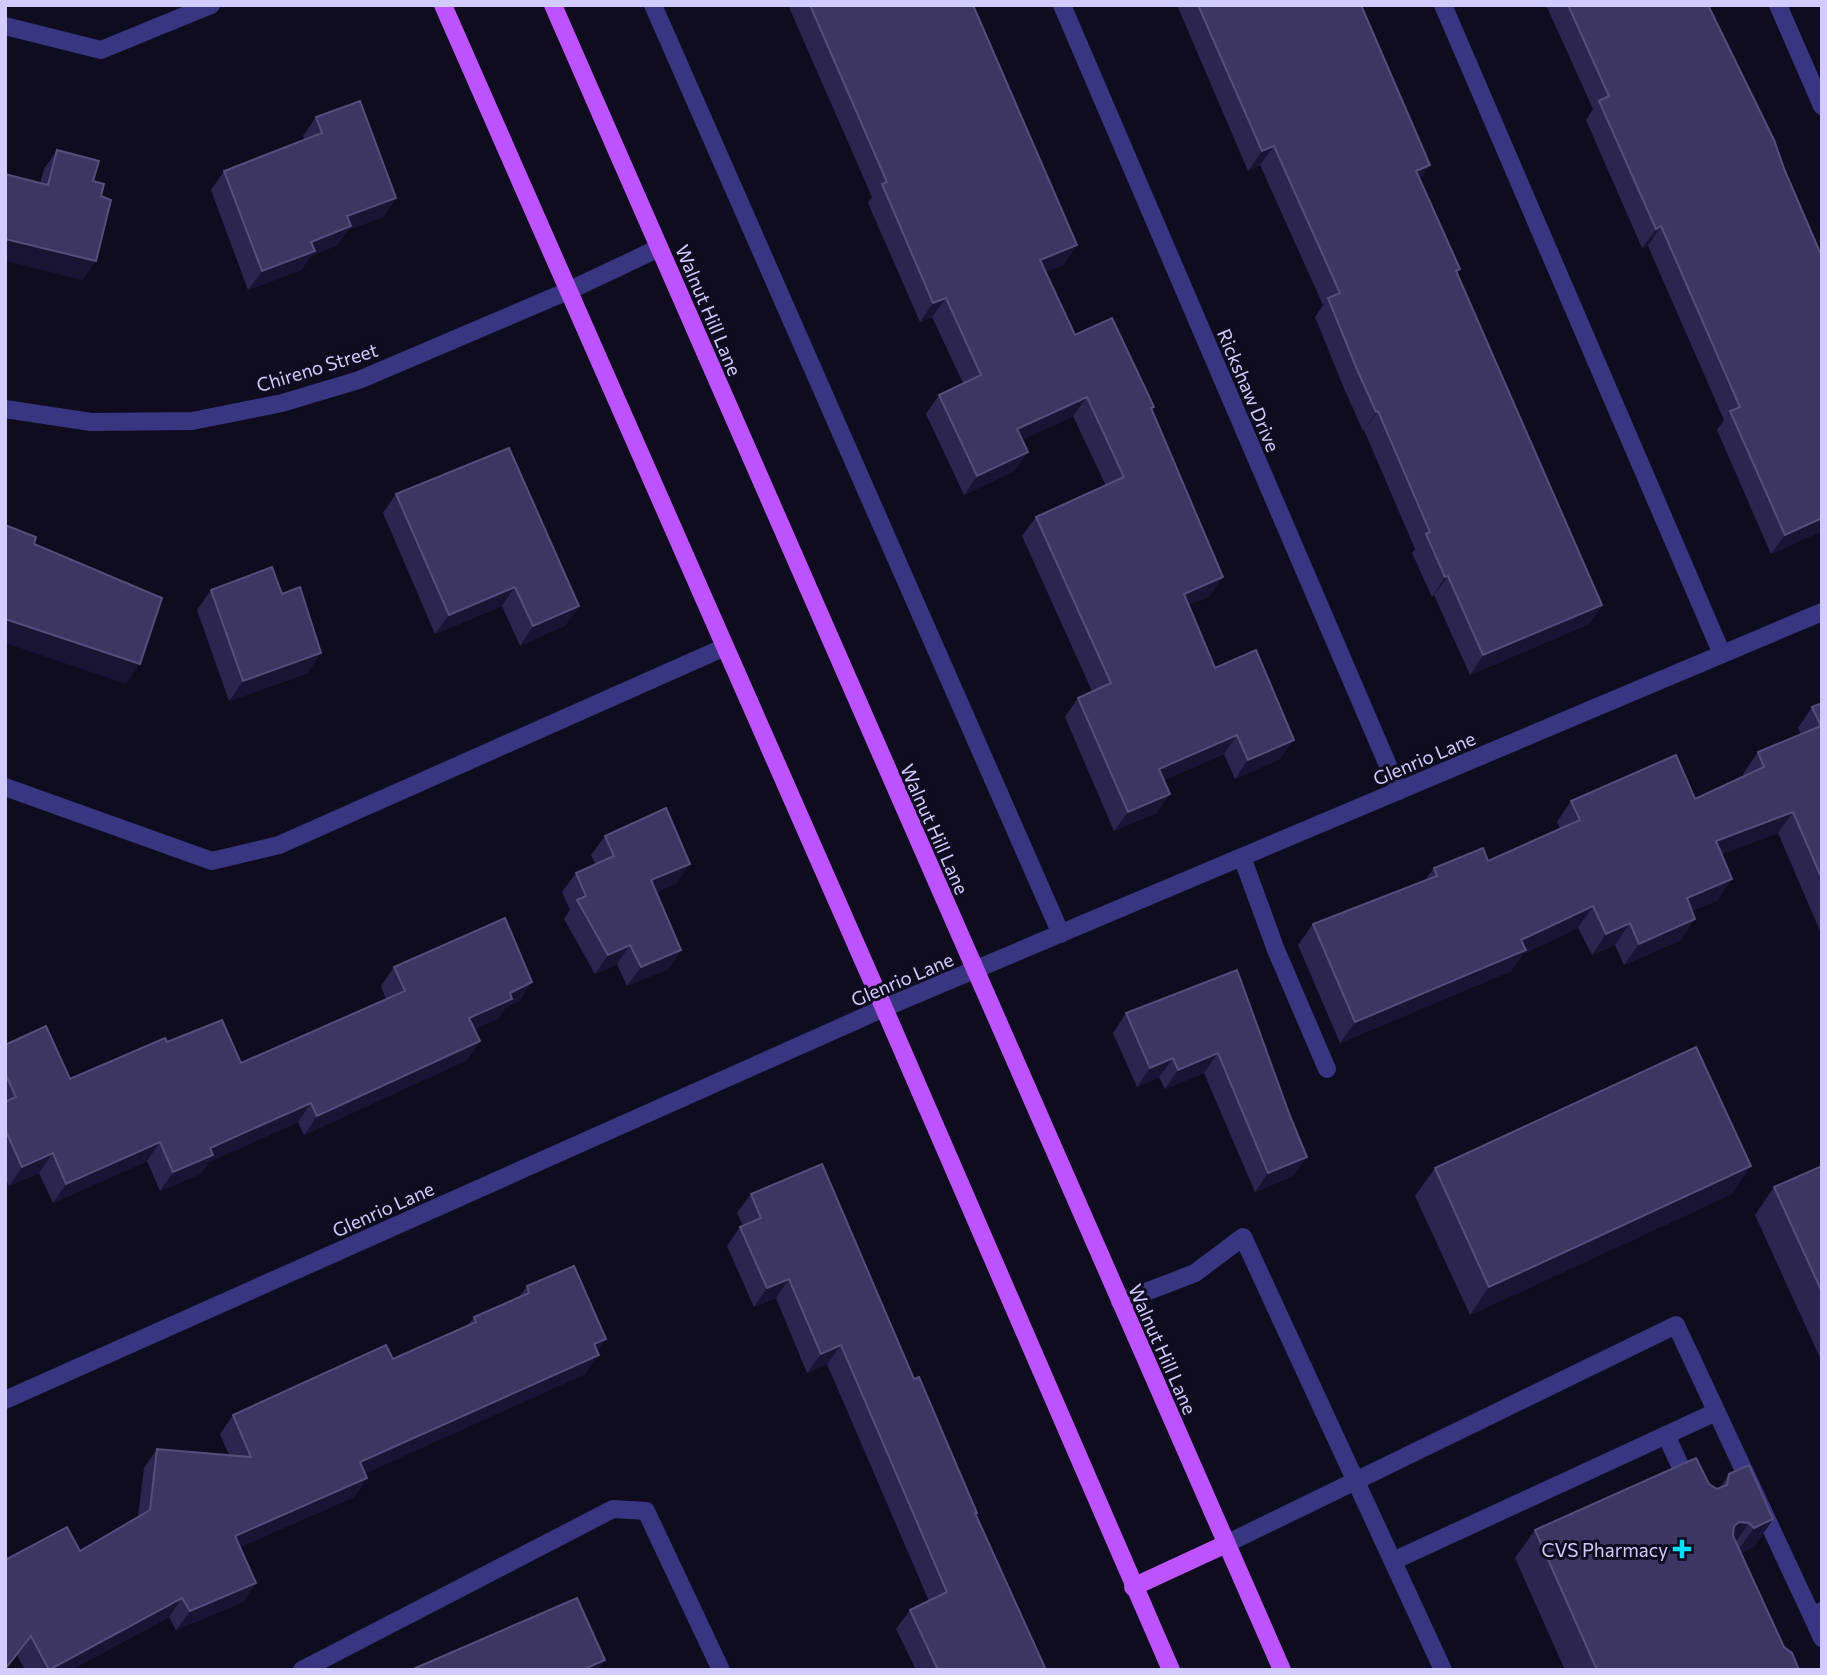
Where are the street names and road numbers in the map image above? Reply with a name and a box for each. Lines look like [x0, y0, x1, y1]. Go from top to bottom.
street label: Walnut Hill Lane [671, 241, 747, 379]
street label: Rickshaw Drive [1213, 325, 1285, 455]
street label: Chireno Street [254, 338, 381, 396]
street label: Glenrio Lane [1369, 726, 1479, 790]
street label: Walnut Hill Lane [896, 760, 974, 898]
street label: Glenrio Lane [847, 947, 957, 1011]
street label: Glenrio Lane [329, 1176, 437, 1242]
street label: Walnut Hill Lane [1124, 1280, 1202, 1418]

